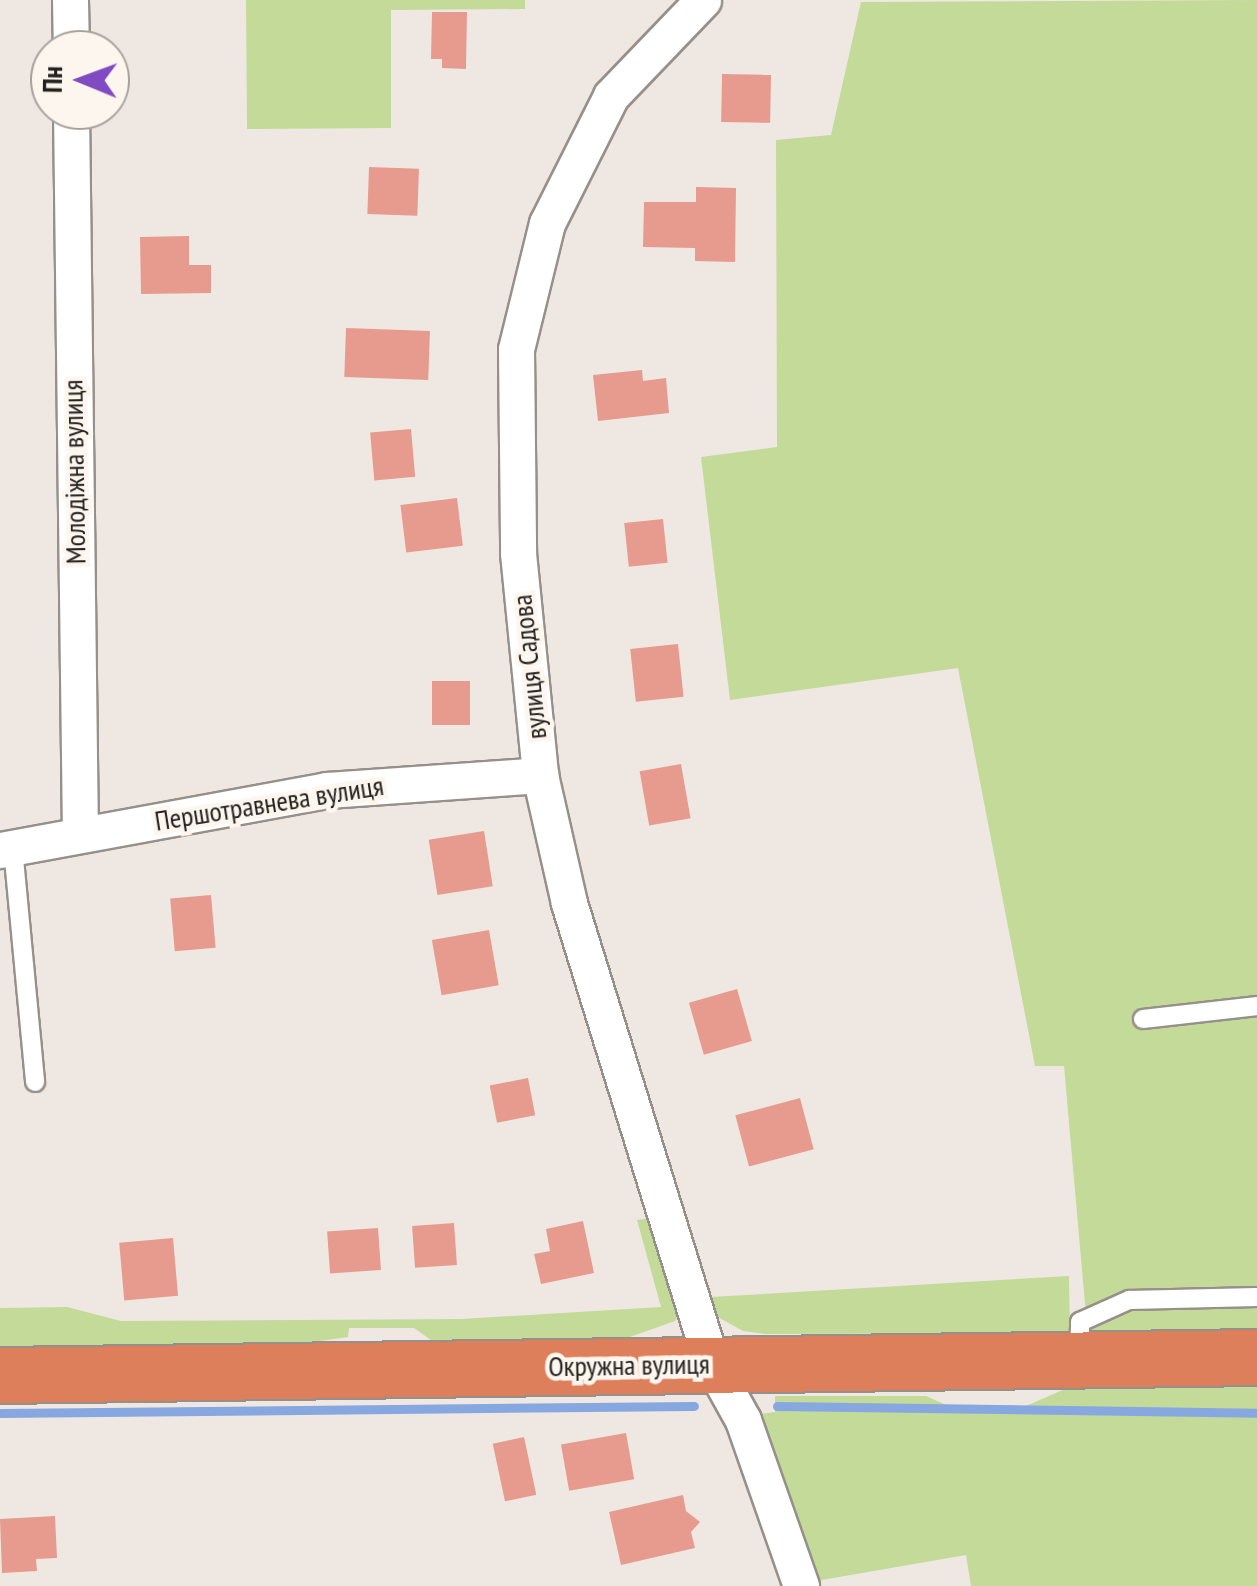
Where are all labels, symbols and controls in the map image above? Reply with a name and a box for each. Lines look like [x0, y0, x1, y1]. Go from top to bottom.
north arrow [30, 30, 130, 130]
text: Пн [33, 66, 70, 93]
street label: Молодіжна вулиця [56, 379, 92, 565]
street label: вулиця Садова [505, 593, 553, 741]
street label: Першотравнева вулиця [152, 768, 386, 838]
street label: Окружна вулиця [548, 1347, 710, 1383]

